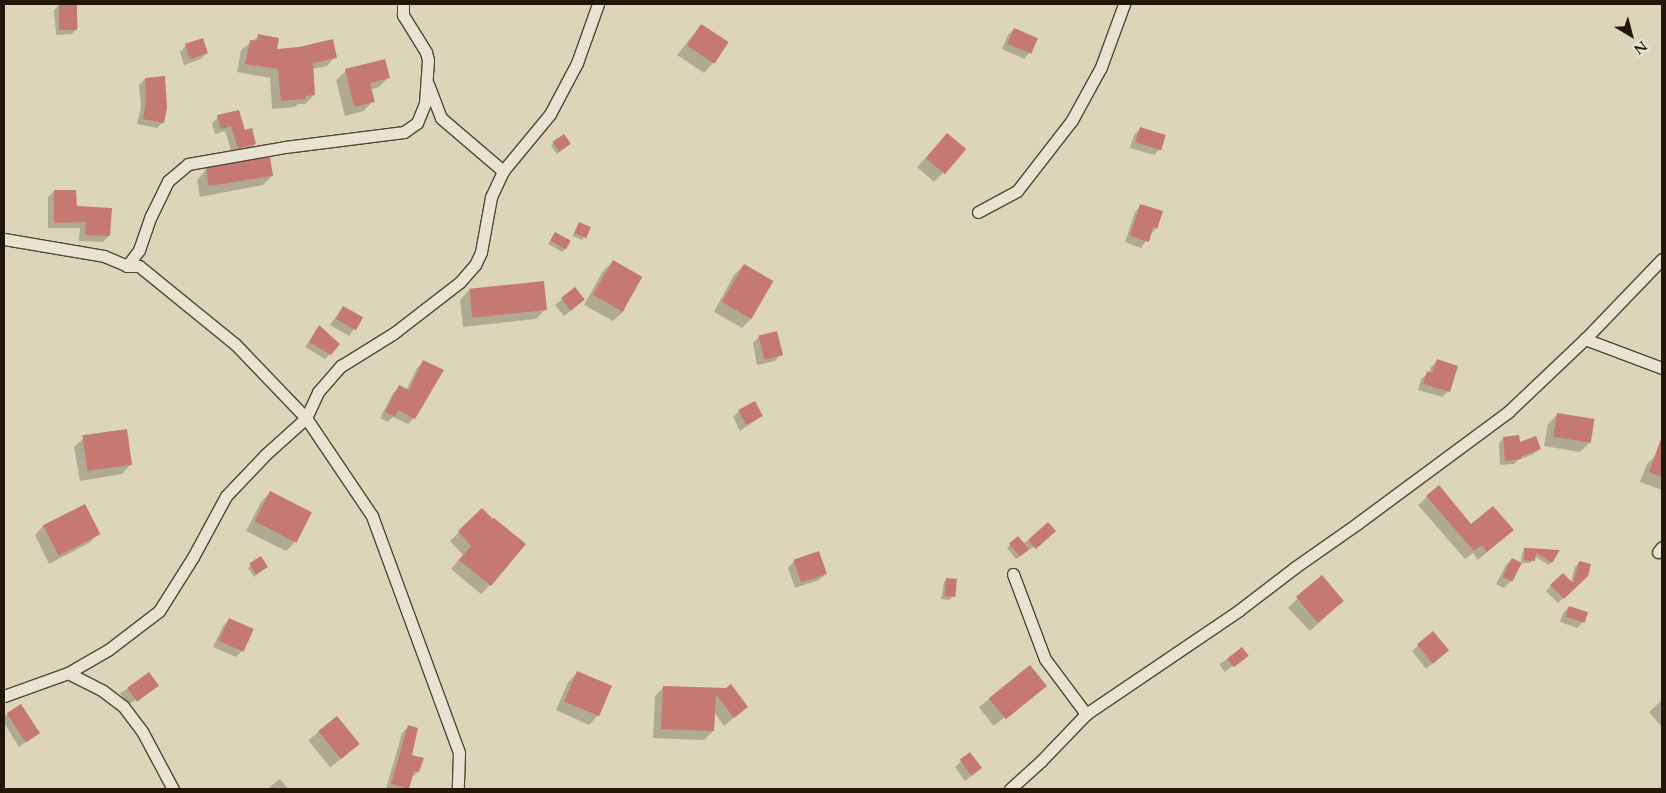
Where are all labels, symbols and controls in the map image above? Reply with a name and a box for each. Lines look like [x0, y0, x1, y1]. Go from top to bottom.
north arrow [1606, 10, 1656, 60]
text: N [1630, 36, 1651, 59]

